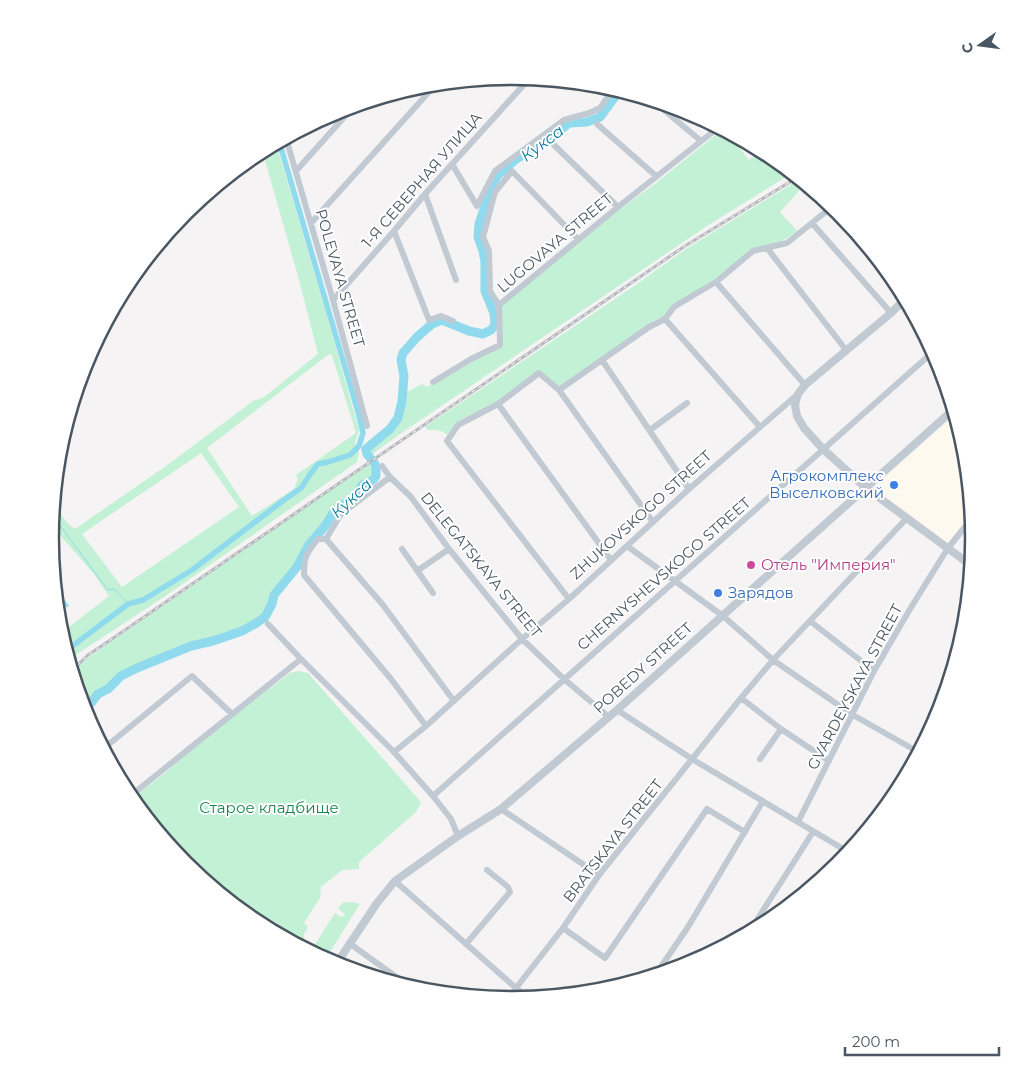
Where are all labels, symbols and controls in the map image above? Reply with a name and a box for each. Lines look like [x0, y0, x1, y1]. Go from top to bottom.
north arrow [955, 20, 1005, 70]
text: С [957, 41, 977, 55]
street label: 1-Я СЕВЕРНАЯ УЛИЦА [358, 108, 486, 251]
water label: Кукса [517, 121, 568, 166]
street label: LUGOVAYA STREET [493, 188, 617, 297]
street label: POLEVAYA STREET [312, 207, 369, 349]
street label: ZHUKOVSKOGO STREET [566, 446, 716, 583]
place label: Агрокомплекс Выселковский [769, 466, 884, 502]
water label: Кукса [327, 475, 376, 522]
marker: Агрокомплекс Выселковский [888, 479, 900, 491]
street label: DELEGATSKAYA STREET [417, 488, 546, 642]
street label: CHERNYSHEVSKOGO STREET [573, 493, 755, 654]
place label: Отель "Империя" [761, 555, 896, 574]
marker: Отель "Империя" [745, 559, 757, 571]
place label: Зарядов [728, 583, 794, 602]
marker: Зарядов [712, 587, 724, 599]
street label: GVARDEYSKAYA STREET [803, 600, 907, 773]
street label: POBEDY STREET [589, 618, 697, 717]
street label: BRATSKAYA STREET [559, 775, 667, 906]
park label: Старое кладбище [199, 798, 339, 817]
scale bar [845, 1024, 999, 1056]
text: 200 m [852, 1032, 900, 1051]

